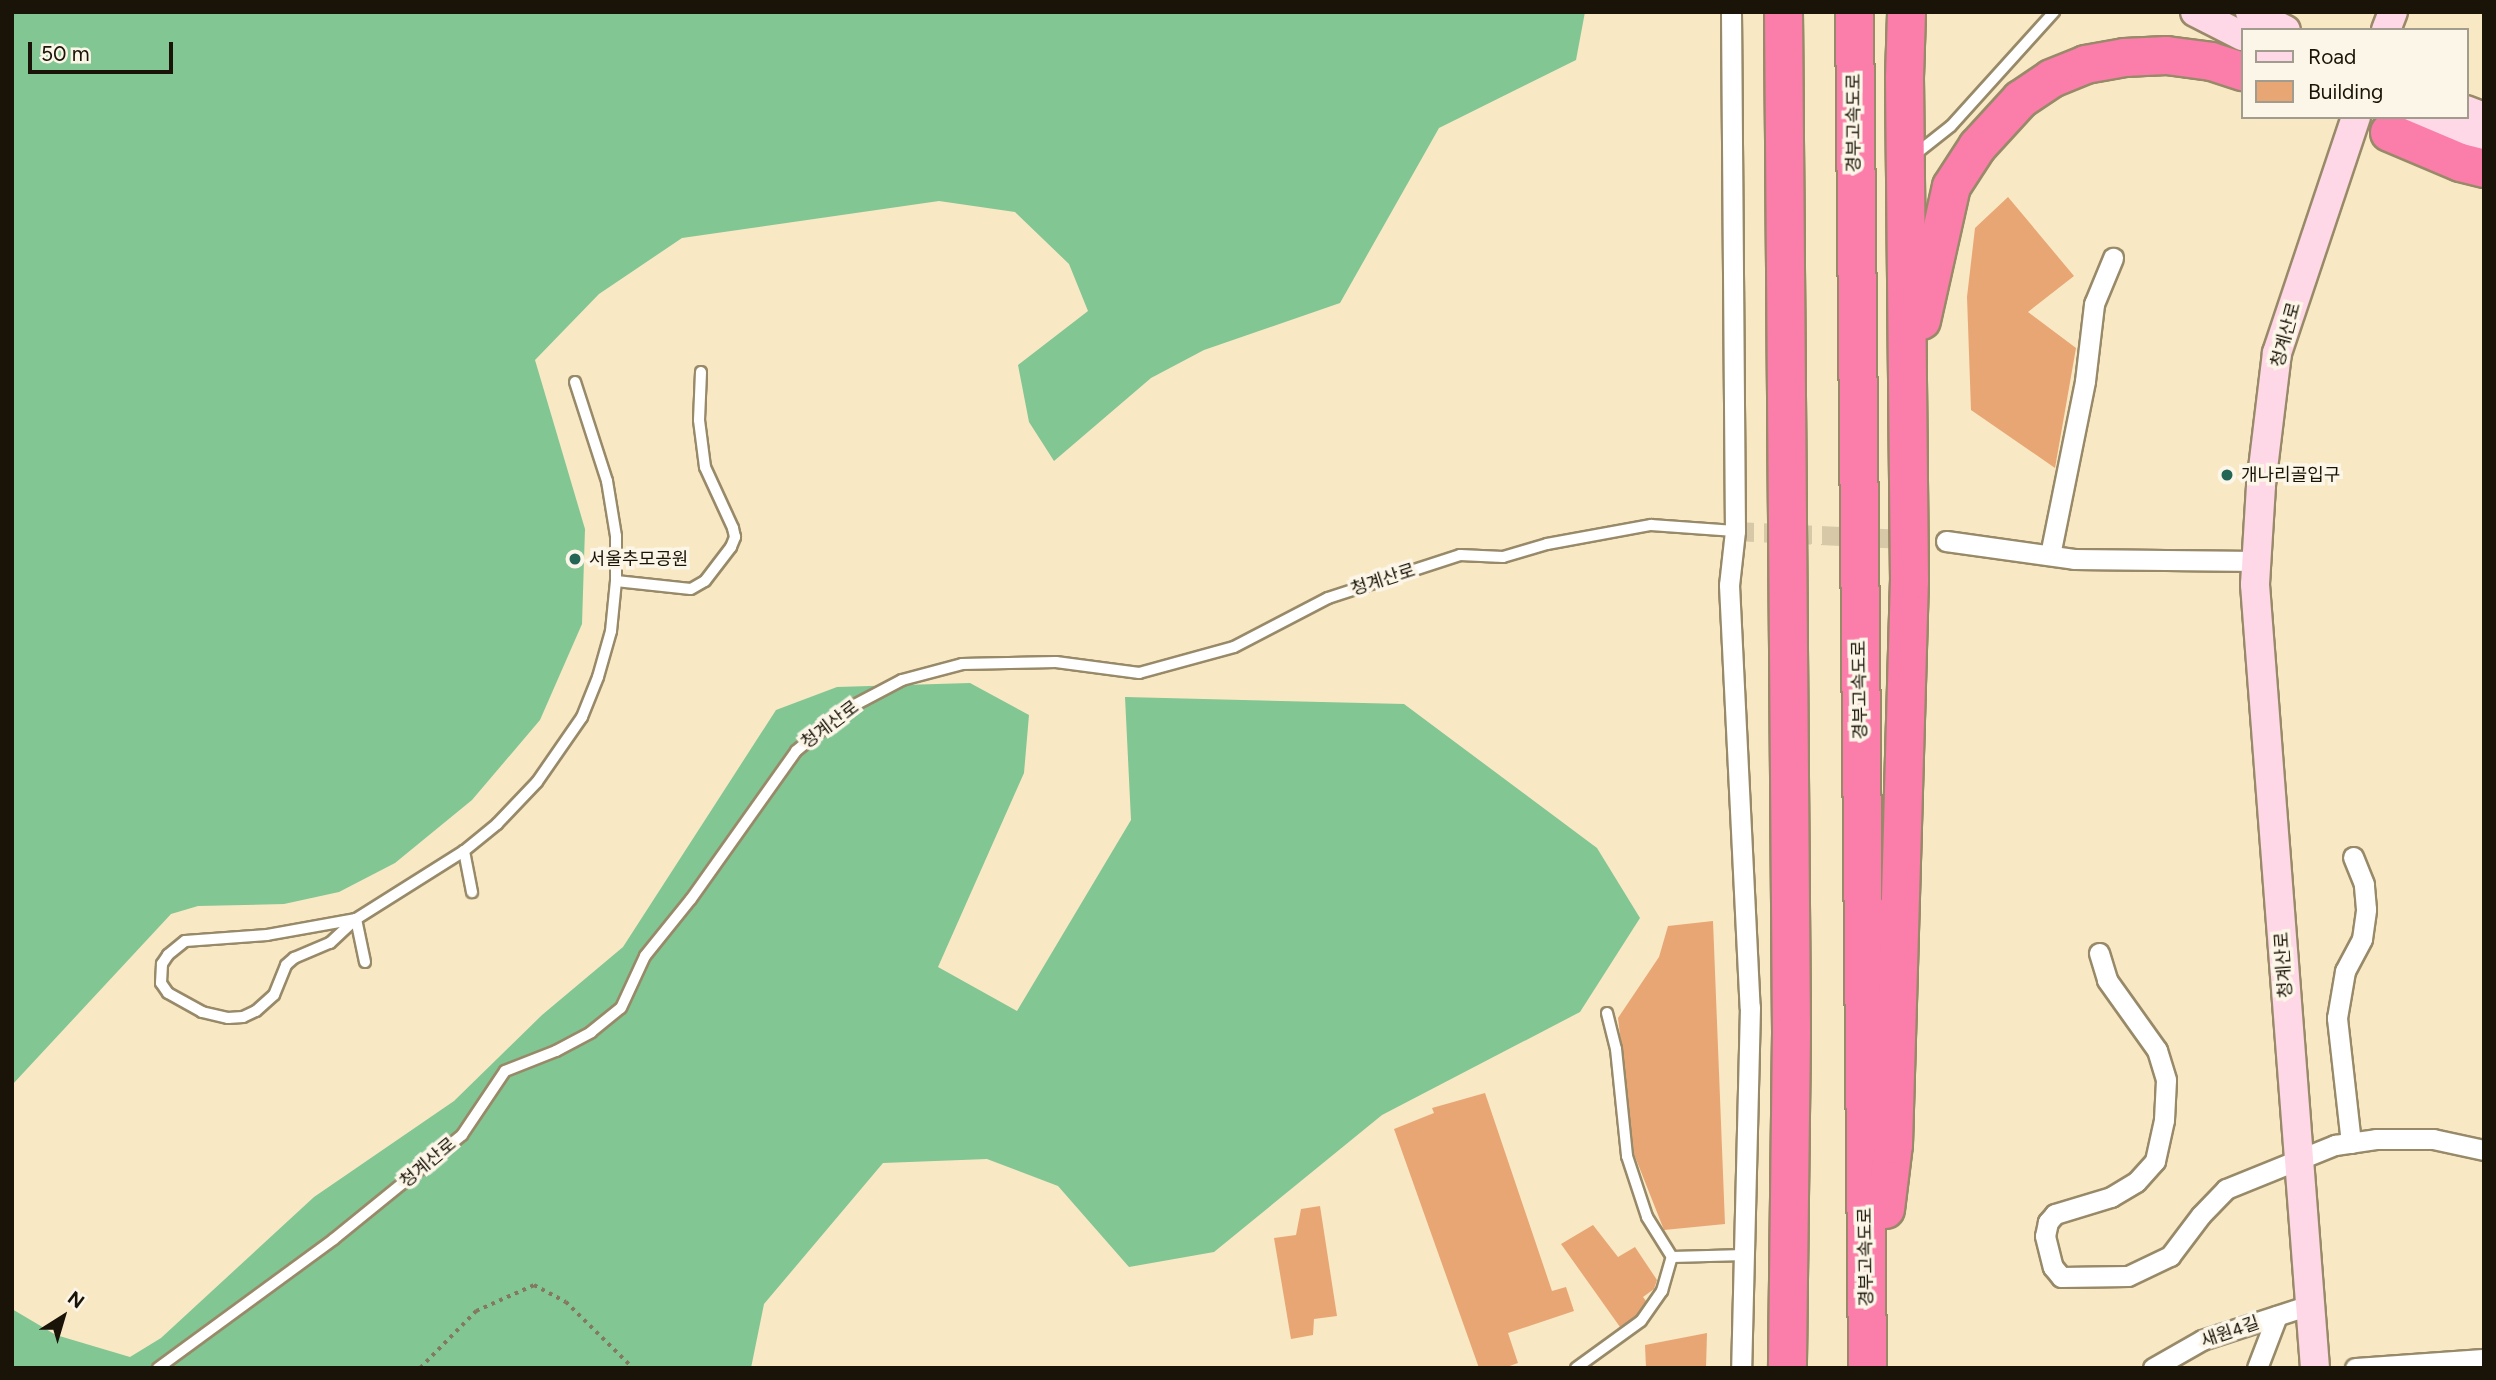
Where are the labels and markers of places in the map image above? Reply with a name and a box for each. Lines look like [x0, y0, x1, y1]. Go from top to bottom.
place label: 개나리골입구 [2241, 464, 2340, 486]
marker: 개나리골입구 [2219, 467, 2235, 483]
place label: 서울추모공원 [589, 548, 688, 570]
marker: 서울추모공원 [567, 551, 583, 567]

